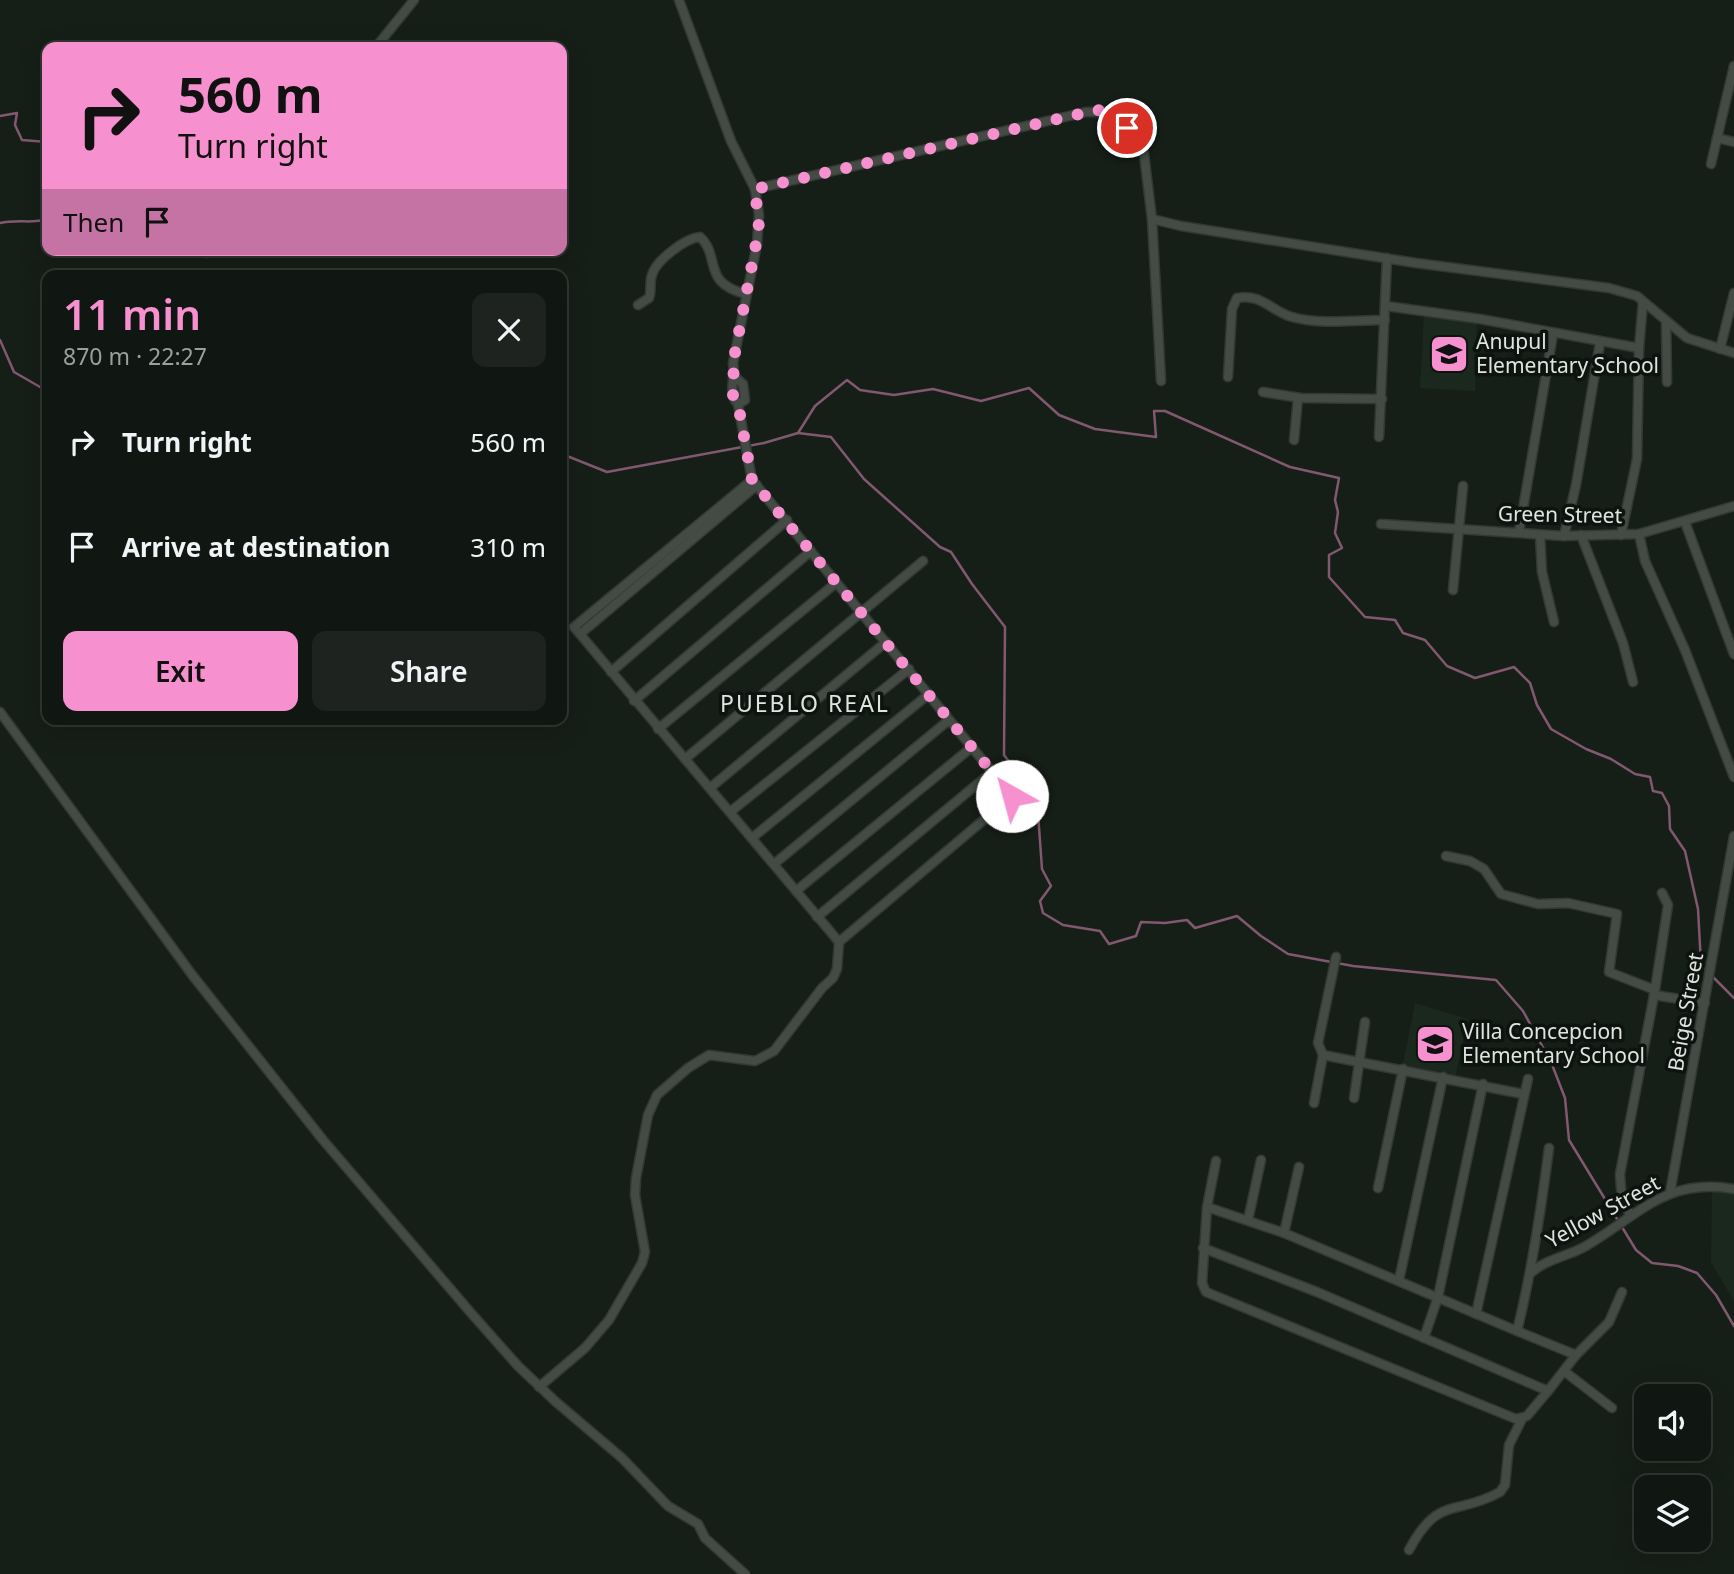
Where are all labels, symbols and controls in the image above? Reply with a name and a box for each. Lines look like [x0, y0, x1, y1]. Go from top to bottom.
text: 560 m [178, 61, 323, 127]
icon: right [63, 70, 154, 161]
pin [1097, 98, 1157, 158]
icon: arrive [1108, 109, 1146, 147]
text: Turn right [178, 124, 328, 167]
icon: arrive [138, 203, 176, 241]
text: Then [63, 204, 124, 240]
text: 11 min [63, 285, 201, 342]
button: close [472, 293, 546, 367]
place label: Anupul Elementary School [1476, 327, 1659, 379]
school or university icon: Anupul Elementary School [1428, 333, 1470, 375]
text: 870 m · 22:27 [63, 340, 207, 372]
icon: right [63, 423, 101, 461]
text: Turn right [122, 424, 252, 460]
text: 560 m [470, 424, 546, 460]
street label: Green Street [1498, 499, 1623, 529]
icon: arrive [63, 528, 101, 566]
text: Arrive at destination [122, 529, 391, 565]
text: 310 m [470, 529, 546, 565]
button: Exit [63, 631, 298, 711]
button: Share [312, 631, 546, 711]
district label: PUEBLO REAL [720, 687, 890, 719]
position arrow [975, 759, 1049, 833]
street label: Beige Street [1661, 950, 1709, 1073]
place label: Villa Concepcion Elementary School [1462, 1017, 1645, 1069]
school or university icon: Villa Concepcion Elementary School [1414, 1023, 1456, 1065]
street label: Yellow Street [1540, 1168, 1665, 1254]
map controls [1634, 1384, 1711, 1552]
button: sound [1634, 1384, 1711, 1461]
button: layers [1634, 1475, 1711, 1552]

